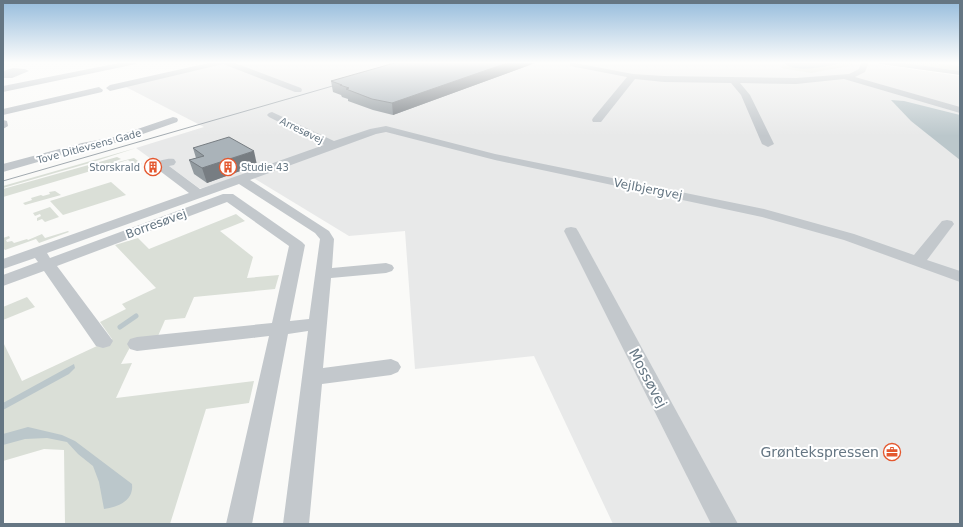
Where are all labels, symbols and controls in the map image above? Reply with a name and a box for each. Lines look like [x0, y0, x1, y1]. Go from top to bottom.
street label: Arresøvej [278, 115, 325, 146]
street label: Tove Ditlevsens Gade [35, 127, 142, 166]
building icon: Storskrald [143, 157, 163, 177]
building icon: Studie 43 [218, 157, 238, 177]
place label: Storskrald [89, 162, 140, 173]
place label: Studie 43 [241, 162, 289, 173]
street label: Vejlbjergvej [612, 175, 684, 203]
street label: Borresøvej [124, 207, 188, 241]
street label: Mossøvej [626, 346, 670, 410]
office icon: Grøntekspressen [882, 442, 902, 462]
place label: Grøntekspressen [760, 444, 879, 460]

